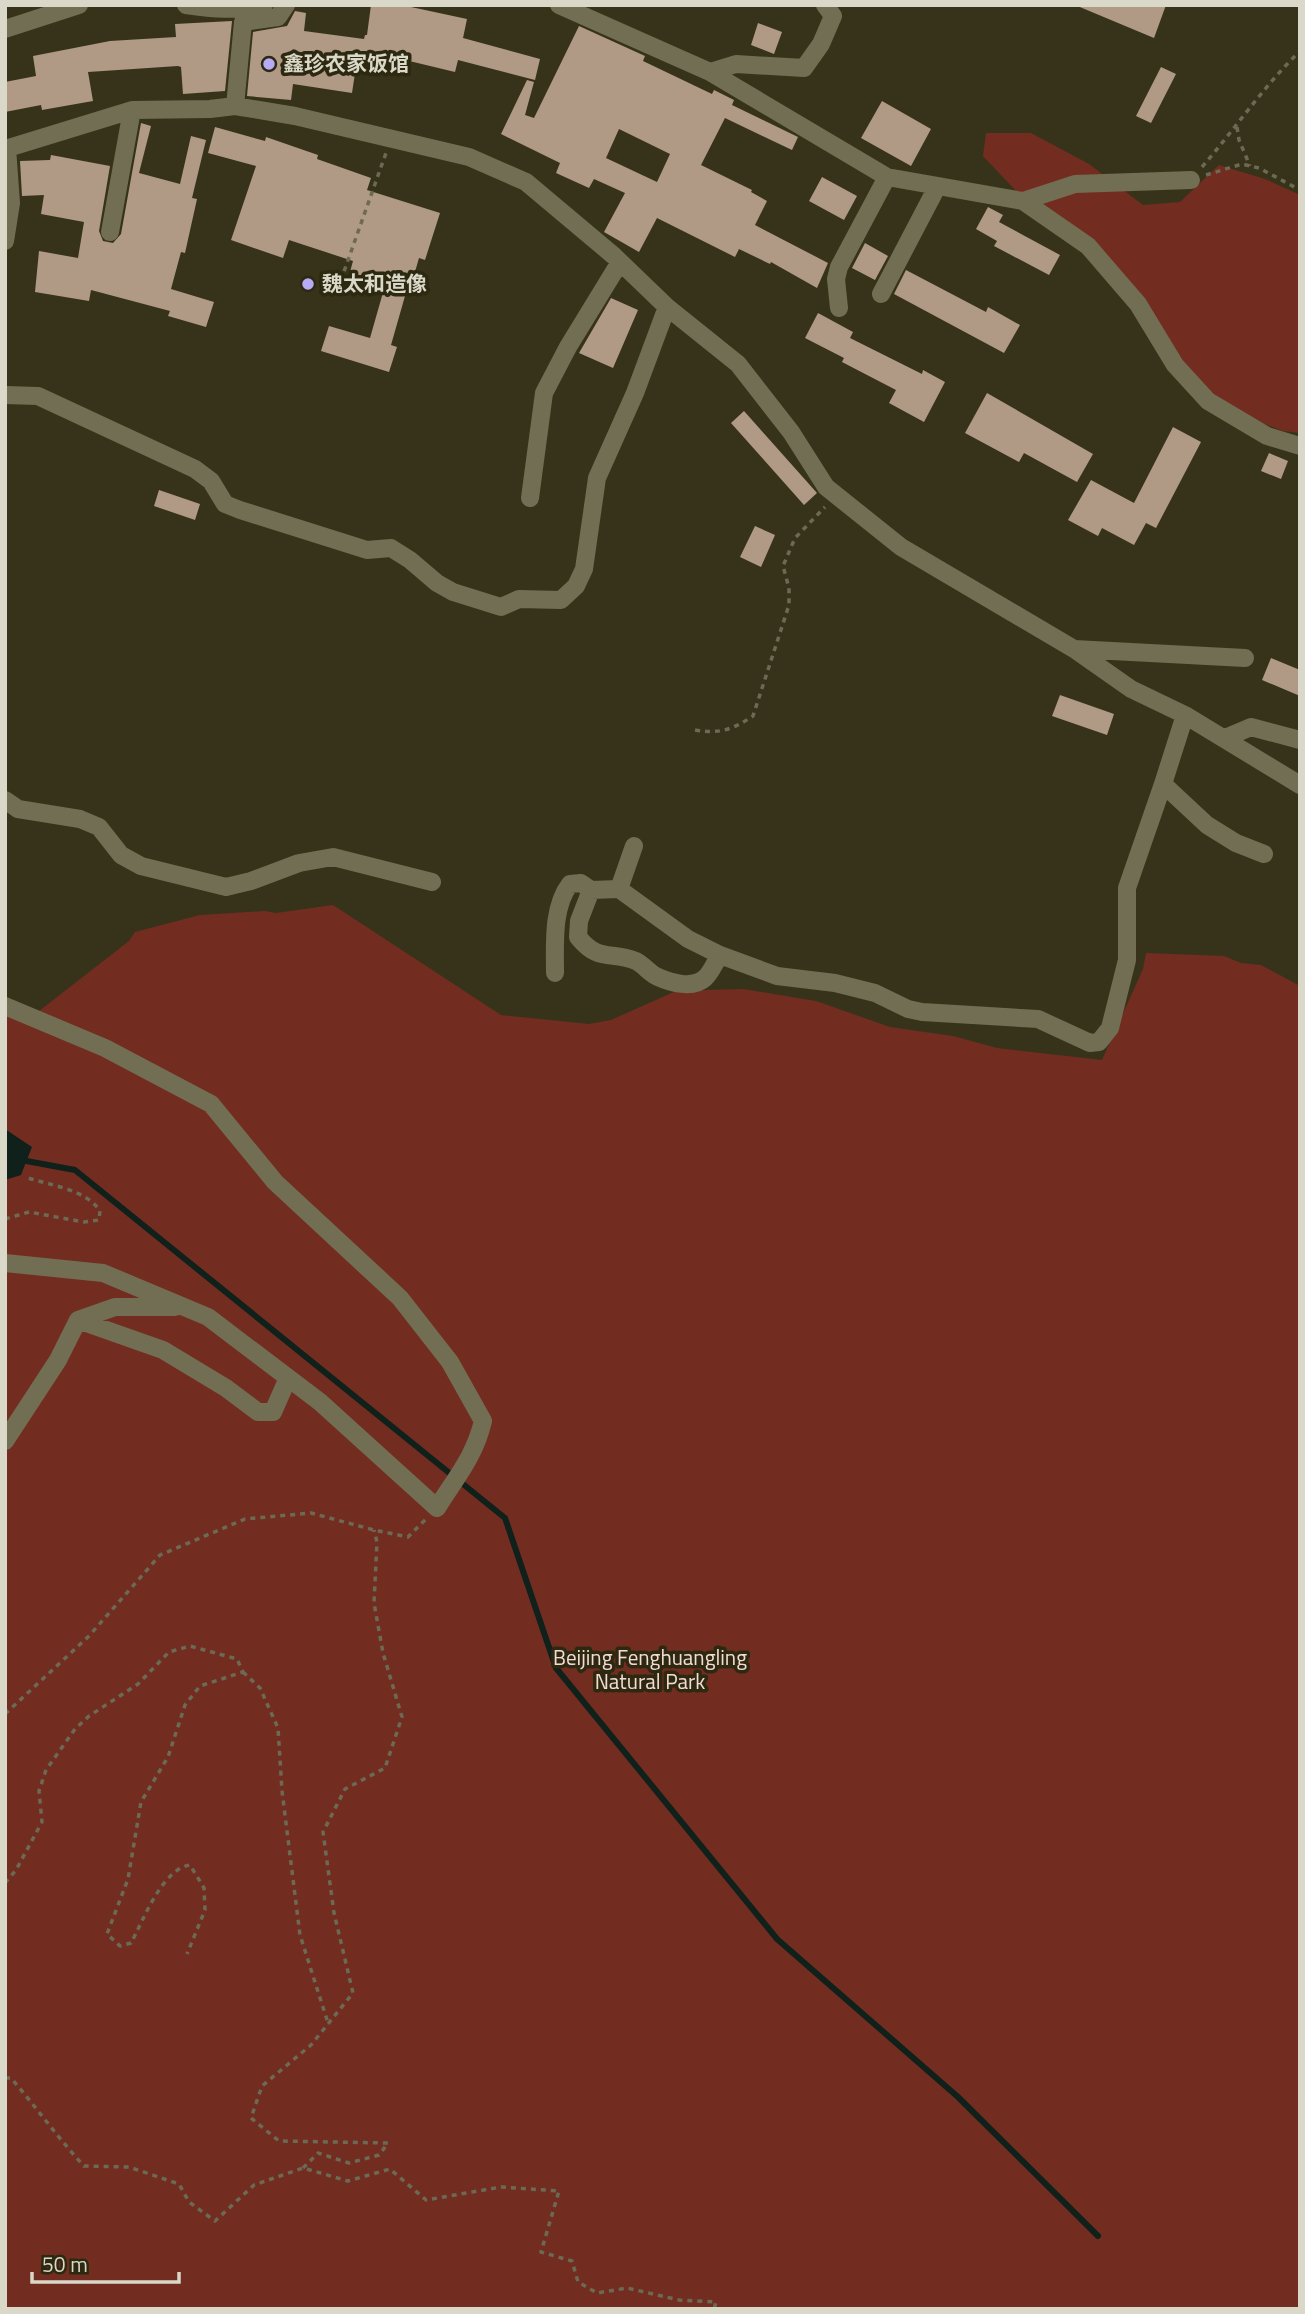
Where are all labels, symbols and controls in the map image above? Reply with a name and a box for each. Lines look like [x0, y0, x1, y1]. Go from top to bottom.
place label: 鑫珍农家饭馆 [283, 47, 409, 79]
marker: 鑫珍农家饭馆 [261, 56, 277, 72]
place label: 魏太和造像 [322, 267, 427, 299]
marker: 魏太和造像 [300, 276, 316, 292]
park label: Beijing Fenghuangling Natural Park [553, 1641, 747, 1697]
scale bar [32, 2240, 178, 2284]
text: 50 m [42, 2248, 88, 2280]

